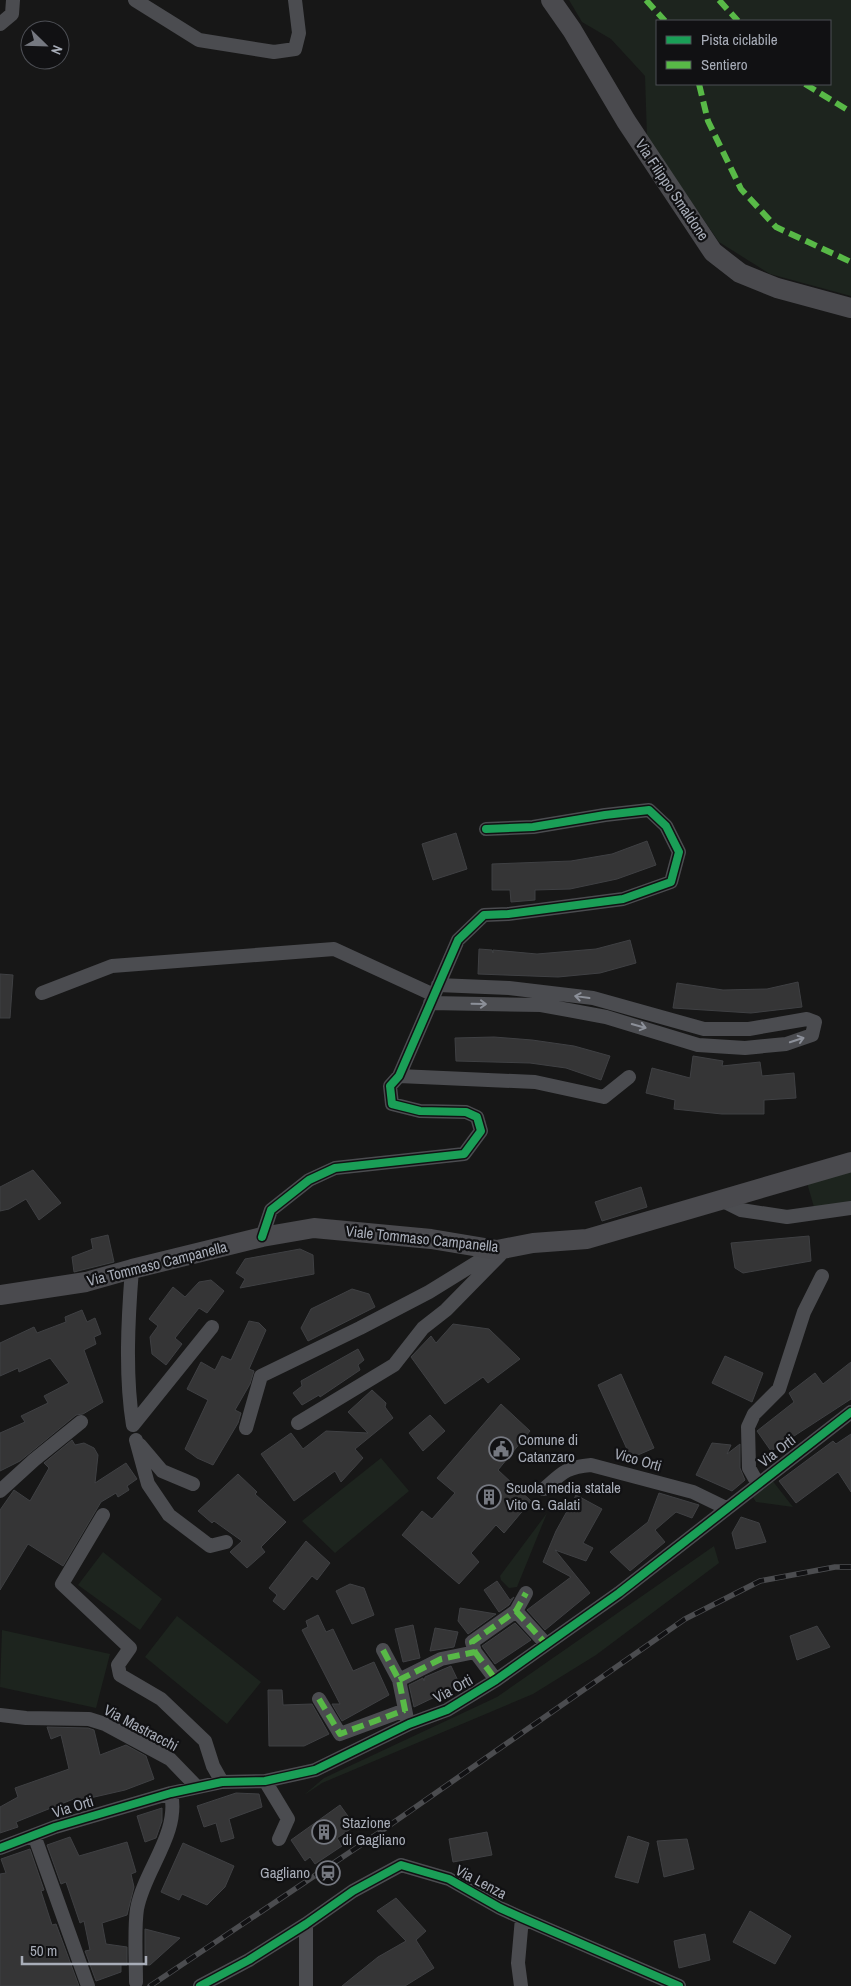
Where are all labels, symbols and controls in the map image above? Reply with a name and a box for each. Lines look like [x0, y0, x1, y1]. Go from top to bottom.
north arrow [20, 20, 70, 70]
legend [656, 20, 831, 85]
text: Pista ciclabile [701, 29, 778, 50]
text: N [47, 43, 67, 57]
text: Sentiero [701, 54, 748, 75]
street label: Via Filippo Smaldone [631, 135, 714, 245]
one-way arrow [575, 991, 591, 1001]
one-way arrow [470, 999, 486, 1009]
one-way arrow [630, 1022, 646, 1032]
one-way arrow [789, 1035, 805, 1044]
street label: Viale Tommaso Campanella [345, 1220, 500, 1257]
street label: Via Tommaso Campanella [85, 1236, 229, 1291]
place label: Comune di Catanzaro [518, 1429, 578, 1467]
street label: Via Orti [754, 1429, 800, 1472]
public building icon: Comune di Catanzaro [488, 1436, 514, 1462]
street label: Vico Orti [612, 1443, 664, 1476]
place label: Scuola media statale Vito G. Galati [506, 1477, 621, 1515]
building icon: Scuola media statale Vito G. Galati [476, 1484, 502, 1510]
street label: Via Orti [429, 1669, 476, 1708]
street label: Via Mastracchi [100, 1699, 182, 1756]
street label: Via Orti [50, 1790, 96, 1823]
place label: Stazione di Gagliano [342, 1812, 406, 1850]
building icon: Stazione di Gagliano [311, 1819, 337, 1845]
street label: Via Lenza [452, 1859, 511, 1904]
station icon: Gagliano [315, 1860, 341, 1886]
place label: Gagliano [260, 1862, 310, 1883]
scale bar [22, 1934, 146, 1966]
text: 50 m [30, 1940, 57, 1961]

